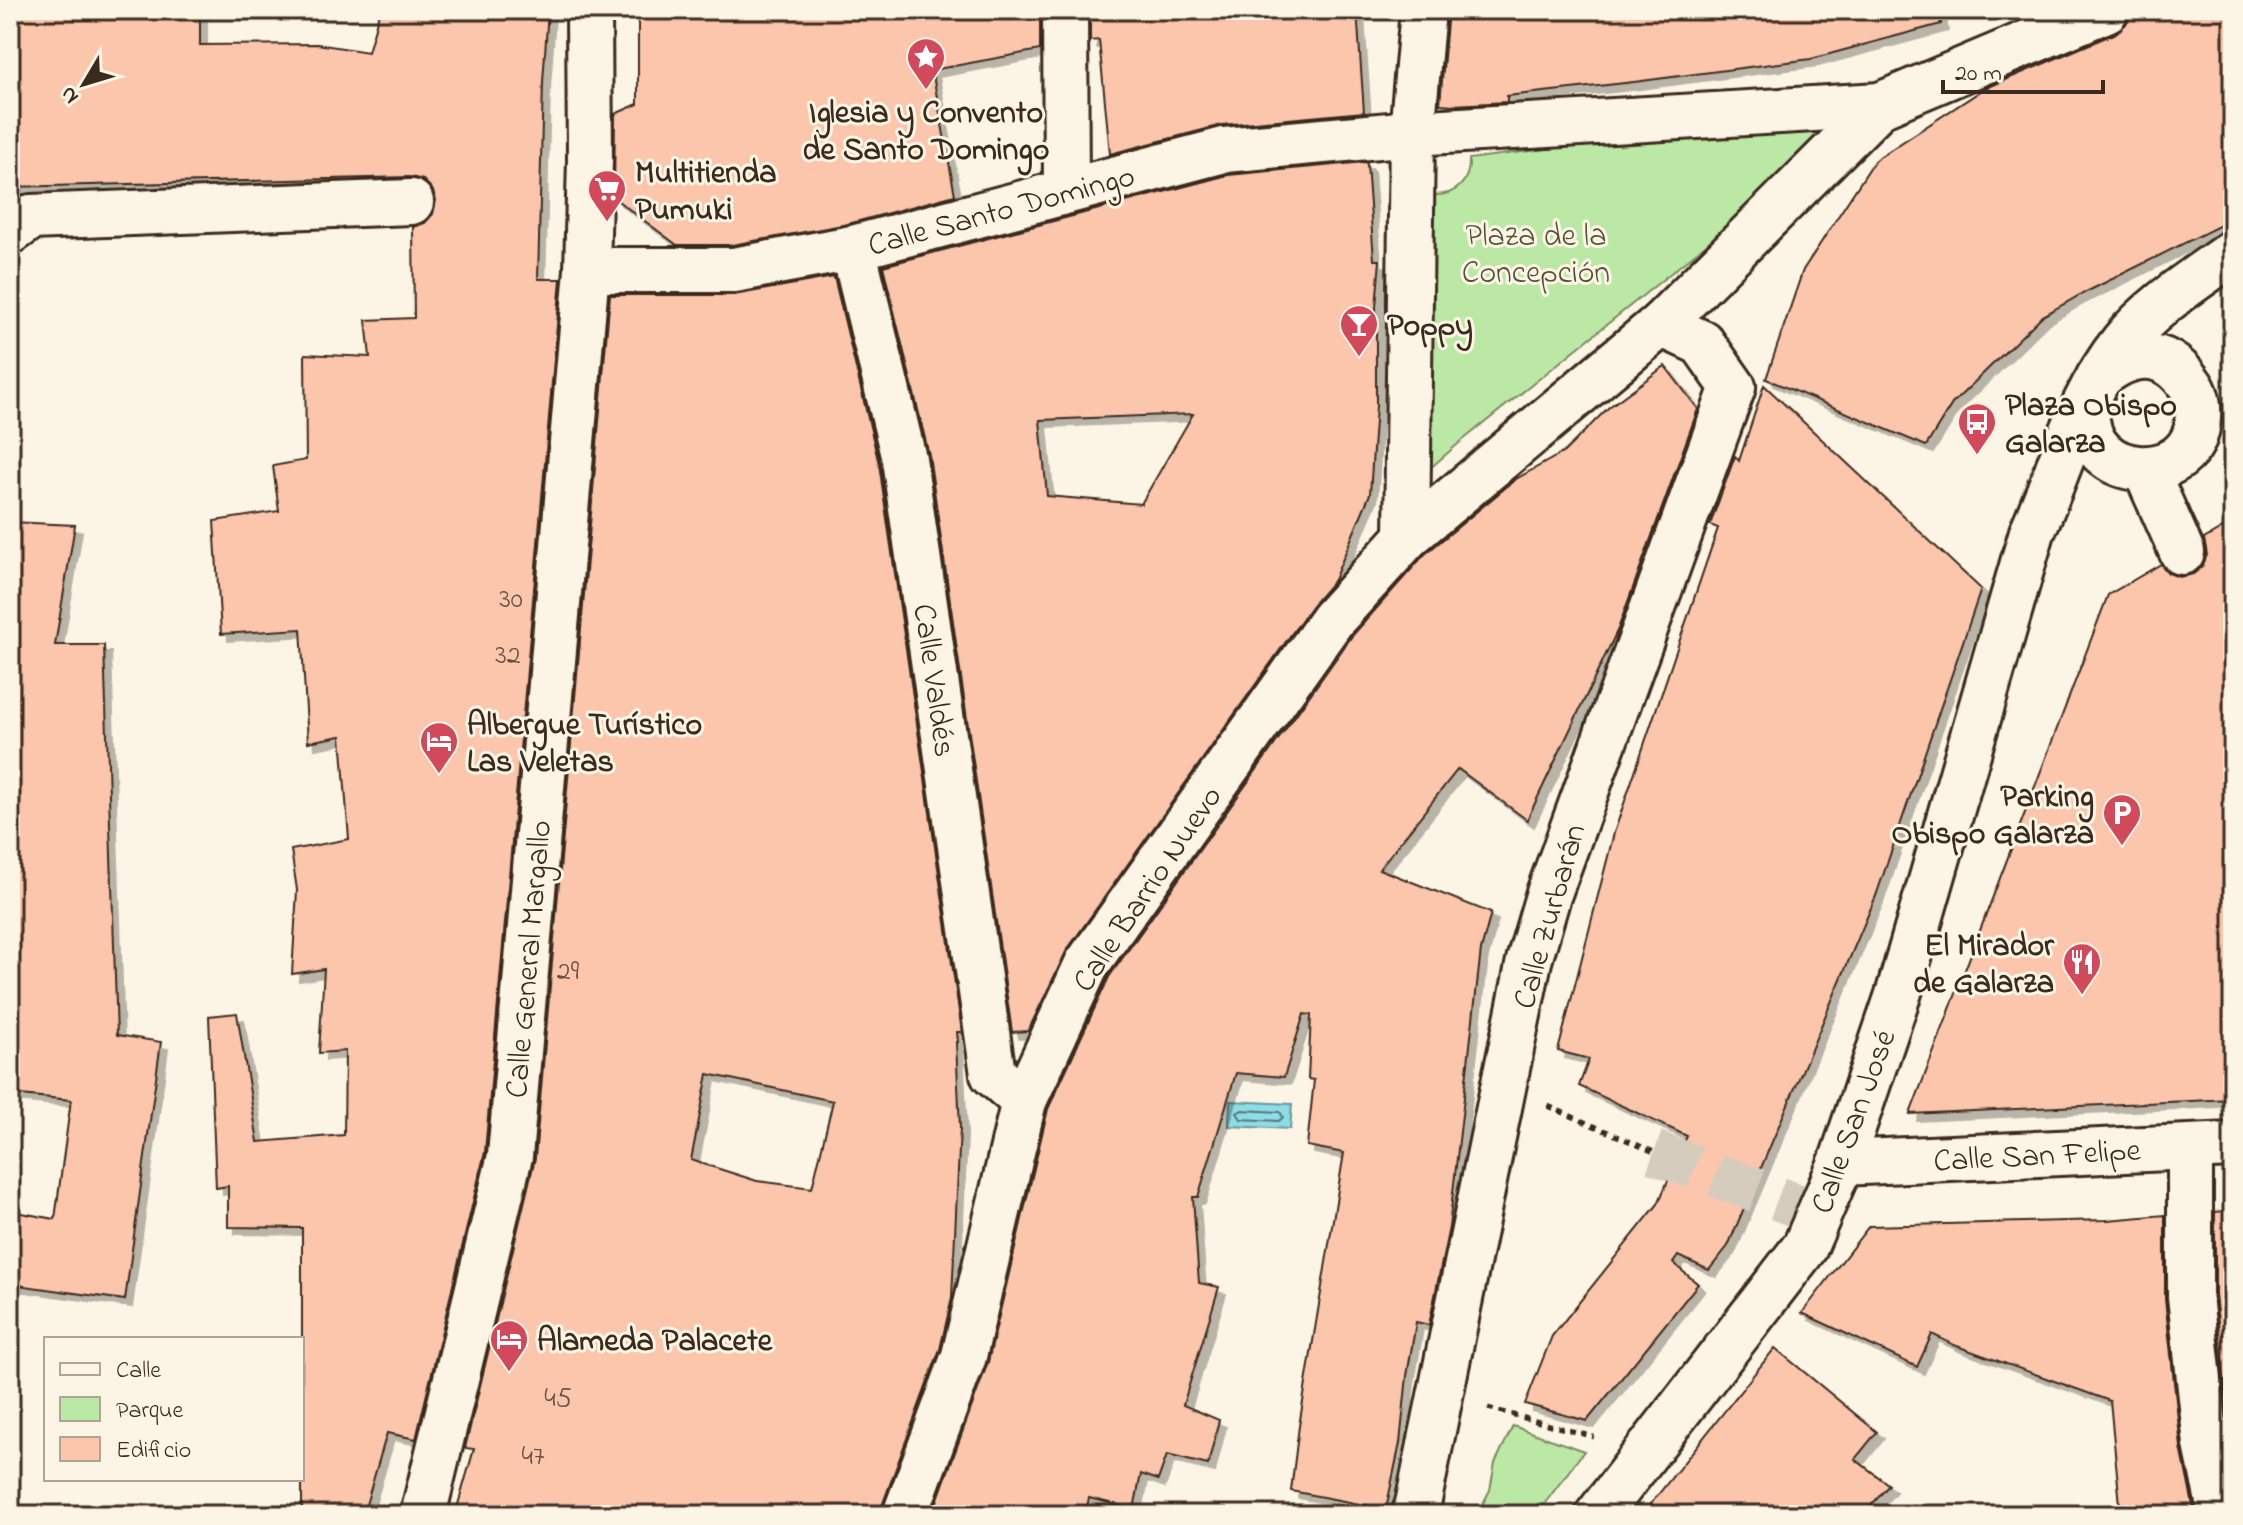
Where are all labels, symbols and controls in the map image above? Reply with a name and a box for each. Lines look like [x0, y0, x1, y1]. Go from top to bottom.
place icon: Iglesia y Convento de Santo Domingo [905, 36, 947, 91]
north arrow [44, 44, 124, 124]
scale bar [1943, 44, 2103, 94]
text: 20 m [1955, 57, 2002, 92]
text: N [53, 79, 88, 110]
place label: Iglesia y Convento de Santo Domingo [803, 91, 1049, 176]
place label: Multitienda Pumuki [635, 151, 776, 235]
street label: Calle Santo Domingo [863, 154, 1141, 271]
supermarket icon: Multitienda Pumuki [586, 168, 628, 223]
park label: Plaza de la Concepción [1462, 214, 1610, 298]
bar icon: Poppy [1338, 303, 1380, 358]
place label: Poppy [1387, 304, 1473, 352]
place label: Plaza Obispo Galarza [2005, 384, 2177, 468]
bus stop icon: Plaza Obispo Galarza [1956, 401, 1998, 456]
house number: 30 [499, 580, 523, 621]
street label: Calle Valdés [899, 601, 967, 760]
house number: 32 [495, 636, 521, 677]
place label: Albergue Turístico Las Veletas [467, 703, 702, 787]
hotel icon: Albergue Turístico Las Veletas [418, 720, 460, 775]
place label: Parking Obispo Galarza [1891, 775, 2094, 859]
street label: Calle Barrio Nuevo [1062, 777, 1236, 1003]
parking icon: Parking Obispo Galarza [2101, 792, 2143, 847]
street label: Calle General Margallo [495, 818, 566, 1100]
street label: Calle Zurbarán [1503, 819, 1600, 1015]
place label: El Mirador de Galarza [1913, 924, 2055, 1008]
restaurant icon: El Mirador de Galarza [2061, 941, 2103, 996]
house number: 29 [557, 952, 580, 993]
street label: Calle San José [1800, 1023, 1911, 1221]
street label: Calle San Felipe [1932, 1129, 2143, 1186]
hotel icon: Alameda Palacete [488, 1318, 530, 1373]
place label: Alameda Palacete [537, 1319, 774, 1366]
legend [44, 1337, 304, 1481]
text: Calle [116, 1354, 161, 1389]
house number: 45 [544, 1379, 572, 1420]
text: Parque [116, 1394, 183, 1429]
text: Edificio [116, 1434, 191, 1469]
house number: 47 [521, 1437, 545, 1478]

